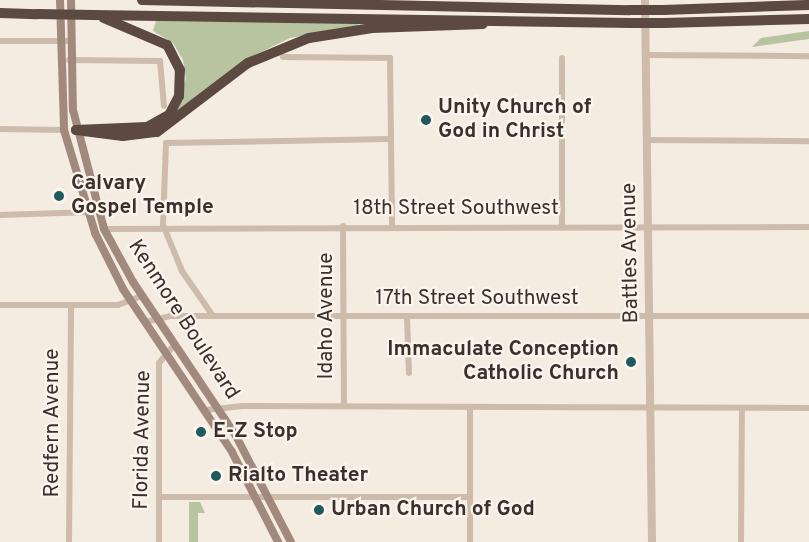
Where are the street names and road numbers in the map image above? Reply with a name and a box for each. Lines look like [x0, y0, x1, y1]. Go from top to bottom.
street label: Battles Avenue [617, 182, 645, 324]
street label: 18th Street Southwest [353, 196, 559, 222]
street label: Kenmore Boulevard [122, 235, 244, 405]
street label: Idaho Avenue [314, 252, 340, 380]
street label: 17th Street Southwest [375, 286, 579, 312]
street label: Redfern Avenue [40, 348, 66, 498]
street label: Florida Avenue [129, 370, 157, 510]

